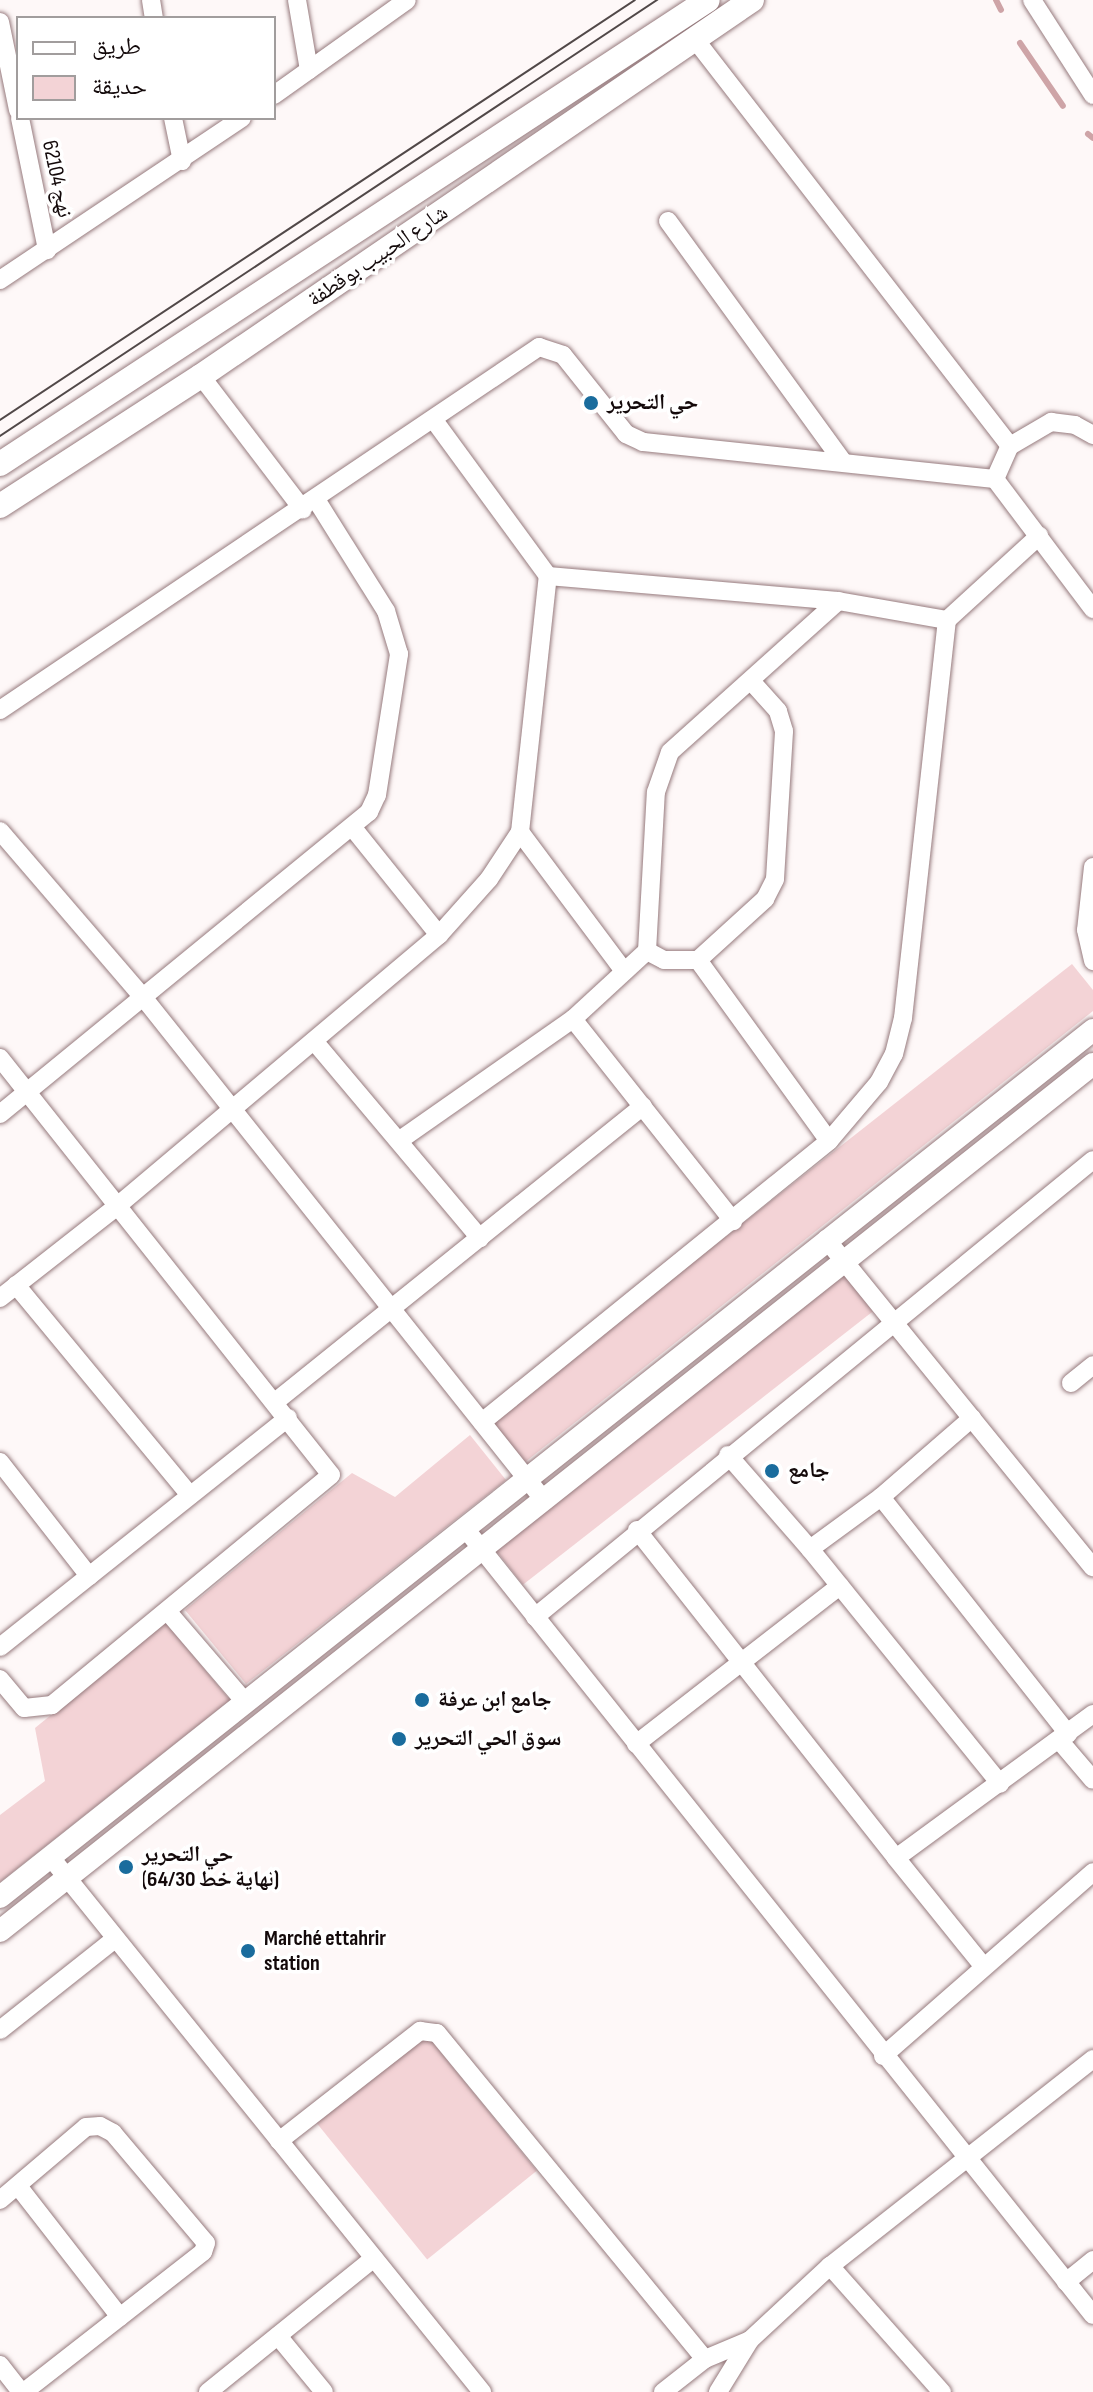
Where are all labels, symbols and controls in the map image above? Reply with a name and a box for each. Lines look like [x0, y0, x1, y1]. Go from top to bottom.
legend [16, 16, 276, 120]
text: طريق [92, 32, 141, 61]
text: حديقة [92, 72, 147, 101]
street label: نهج 62104 [36, 138, 78, 220]
street label: شارع الحبيب بوقطفة [303, 199, 453, 313]
place label: حي التحرير [607, 390, 698, 416]
marker: حي التحرير [582, 394, 600, 412]
place label: جامع [788, 1458, 830, 1484]
marker: جامع [763, 1462, 781, 1480]
place label: جامع ابن عرفة [438, 1687, 552, 1713]
marker: جامع ابن عرفة [413, 1691, 431, 1709]
place label: سوق الحي التحرير [415, 1726, 561, 1752]
marker: سوق الحي التحرير [390, 1730, 408, 1748]
place label: حي التحرير (نهاية خط 64/30) [142, 1841, 279, 1892]
marker: حي التحرير (نهاية خط 64/30) [117, 1858, 135, 1876]
place label: Marché ettahrir station [264, 1925, 386, 1976]
marker: Marché ettahrir station [239, 1942, 257, 1960]

